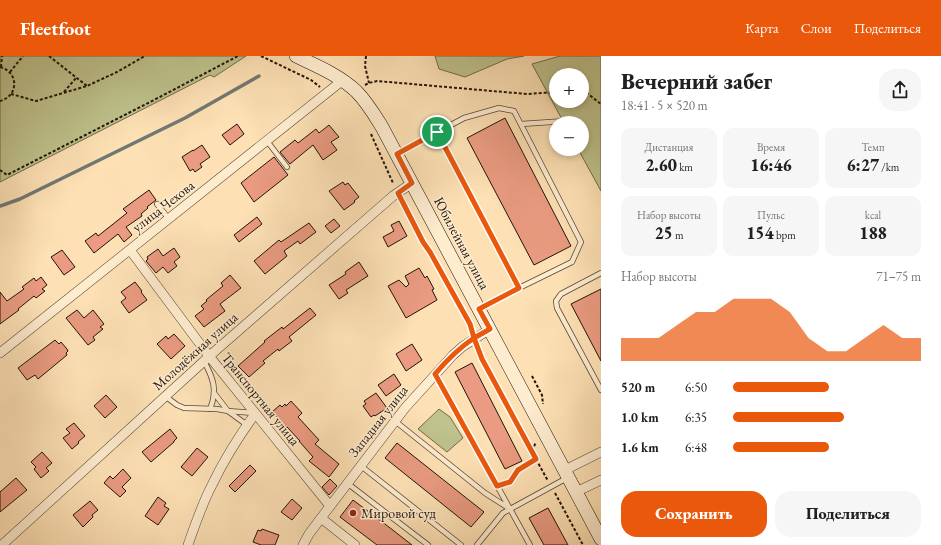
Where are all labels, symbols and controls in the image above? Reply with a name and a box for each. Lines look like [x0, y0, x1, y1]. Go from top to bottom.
text: Fleetfoot [20, 16, 91, 41]
text: Карта [745, 19, 779, 37]
text: Слои [801, 19, 832, 37]
text: Поделиться [854, 19, 921, 37]
text: Вечерний забег [621, 67, 772, 96]
map controls [549, 68, 589, 156]
button: + [549, 68, 589, 108]
button: share [879, 69, 921, 111]
text: 18:41 · 5 × 520 m [621, 97, 708, 114]
pin [420, 115, 454, 149]
button: − [549, 116, 589, 156]
icon: arrive [426, 121, 448, 143]
text: Дистанция [644, 140, 694, 154]
text: Время [757, 140, 785, 154]
text: Темп [862, 140, 884, 154]
text: 2.60 [645, 154, 677, 176]
text: 16:46 [750, 154, 792, 176]
text: 6:27 [847, 154, 879, 176]
text: km [677, 160, 693, 174]
text: /km [879, 160, 899, 174]
street label: улица Чехова [128, 176, 198, 236]
street label: Юбилейная улица [430, 193, 494, 293]
text: Набор высоты [637, 208, 701, 222]
text: Пульс [757, 208, 785, 222]
text: kcal [865, 208, 881, 222]
text: 25 [654, 222, 673, 244]
text: 154 [746, 222, 774, 244]
text: 188 [859, 222, 887, 244]
text: m [673, 228, 684, 242]
text: bpm [774, 228, 796, 242]
text: Набор высоты [621, 268, 697, 285]
text: 71–75 m [876, 268, 921, 285]
street label: Молодёжная улица [149, 308, 242, 394]
street label: Транспортная улица [218, 349, 304, 450]
text: 520 m [621, 379, 655, 396]
text: 6:50 [685, 379, 707, 396]
street label: Западная улица [344, 381, 412, 461]
text: 1.0 km [621, 409, 659, 426]
text: 6:35 [685, 409, 707, 426]
text: 1.6 km [621, 439, 659, 456]
text: 6:48 [685, 439, 707, 456]
button: Сохранить [621, 491, 767, 537]
button: Поделиться [775, 491, 921, 537]
place label: Мировой суд [361, 504, 436, 522]
marker: Мировой суд [348, 508, 358, 518]

